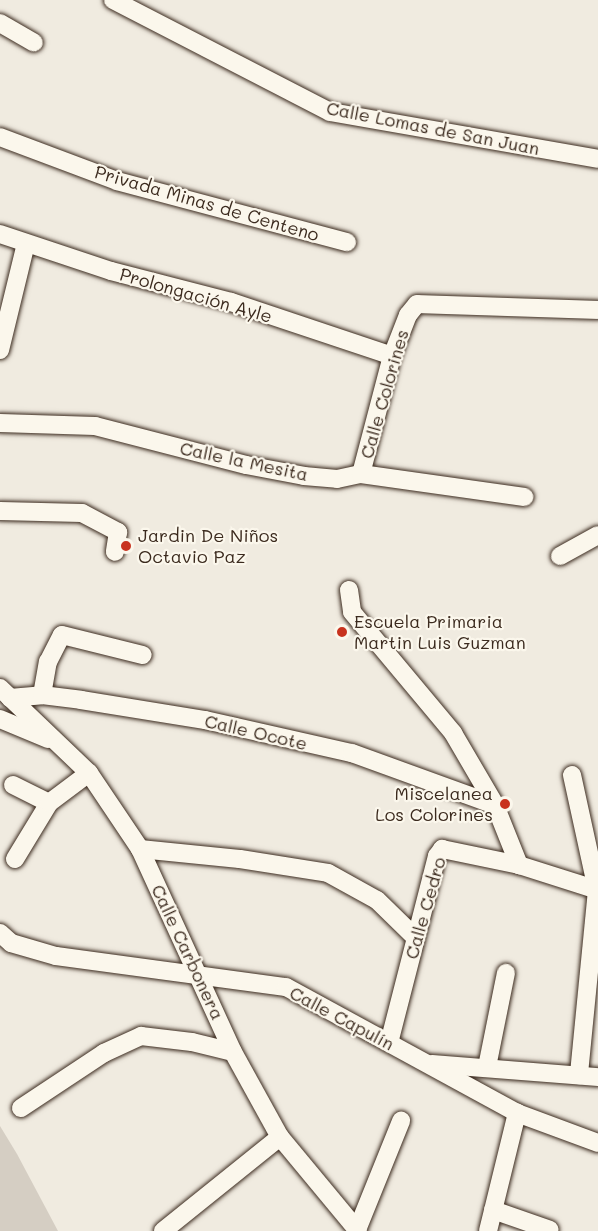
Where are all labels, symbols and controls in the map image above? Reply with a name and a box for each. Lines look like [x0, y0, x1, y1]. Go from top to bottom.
street label: Calle Lomas de San Juan [325, 97, 541, 159]
street label: Privada Minas de Centeno [92, 161, 322, 245]
street label: Prolongación Ayle [117, 263, 275, 327]
street label: Calle Colorines [355, 327, 413, 461]
street label: Calle la Mesita [178, 437, 310, 485]
place label: Jardin De Niños Octavio Paz [138, 525, 278, 568]
marker: Jardin De Niños Octavio Paz [119, 539, 133, 553]
place label: Escuela Primaria Martin Luis Guzman [354, 611, 526, 654]
marker: Escuela Primaria Martin Luis Guzman [335, 625, 349, 639]
street label: Calle Ocote [203, 710, 309, 754]
place label: Miscelanea Los Colorines [375, 783, 493, 826]
marker: Miscelanea Los Colorines [498, 797, 512, 811]
street label: Calle Cedro [400, 854, 450, 962]
street label: Calle Carbonera [147, 881, 229, 1023]
street label: Calle Capulín [286, 981, 398, 1055]

